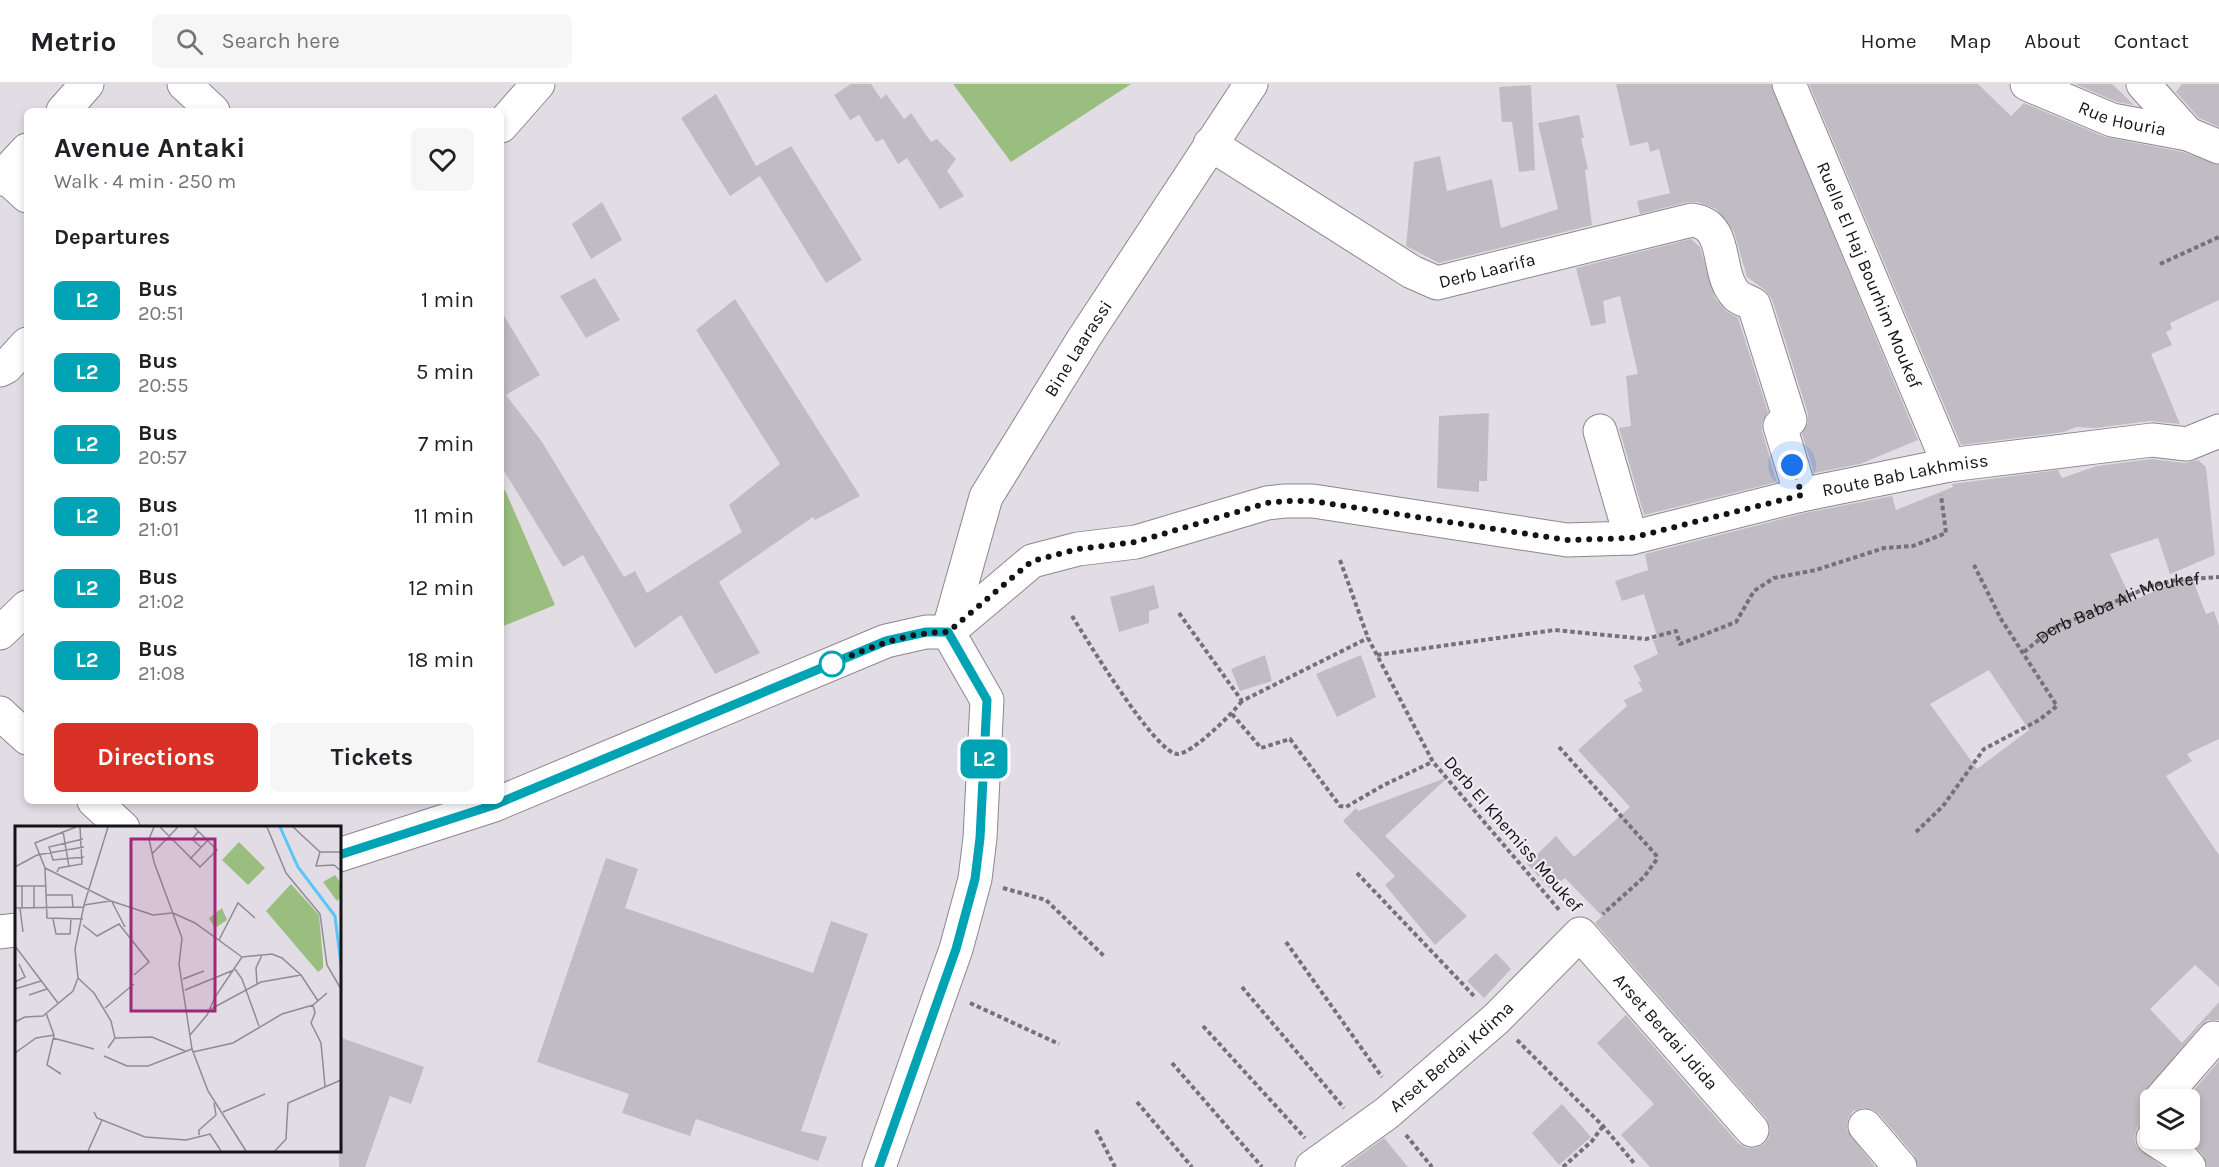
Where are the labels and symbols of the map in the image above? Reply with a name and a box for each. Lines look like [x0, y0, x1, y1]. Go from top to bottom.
street label: Rue Houria [2075, 96, 2168, 141]
street label: Ruelle El Haj Bourhim Moukef [1812, 158, 1927, 392]
street label: Derb Laarifa [1436, 248, 1538, 293]
street label: Bine Laarassi [1039, 296, 1117, 401]
street label: Route Bab Lakhmiss [1820, 449, 1989, 501]
your location [1777, 450, 1807, 480]
street label: Derb Baba Ali Moukef [2031, 567, 2201, 649]
unlabelled marker [819, 651, 845, 677]
line badge: L2 [957, 740, 1011, 778]
street label: Derb El Khemiss Moukef [1439, 751, 1587, 917]
inset map [15, 826, 340, 1152]
street label: Arset Berdai Jdida [1609, 969, 1723, 1095]
street label: Arset Berdai Kdima [1385, 997, 1518, 1117]

